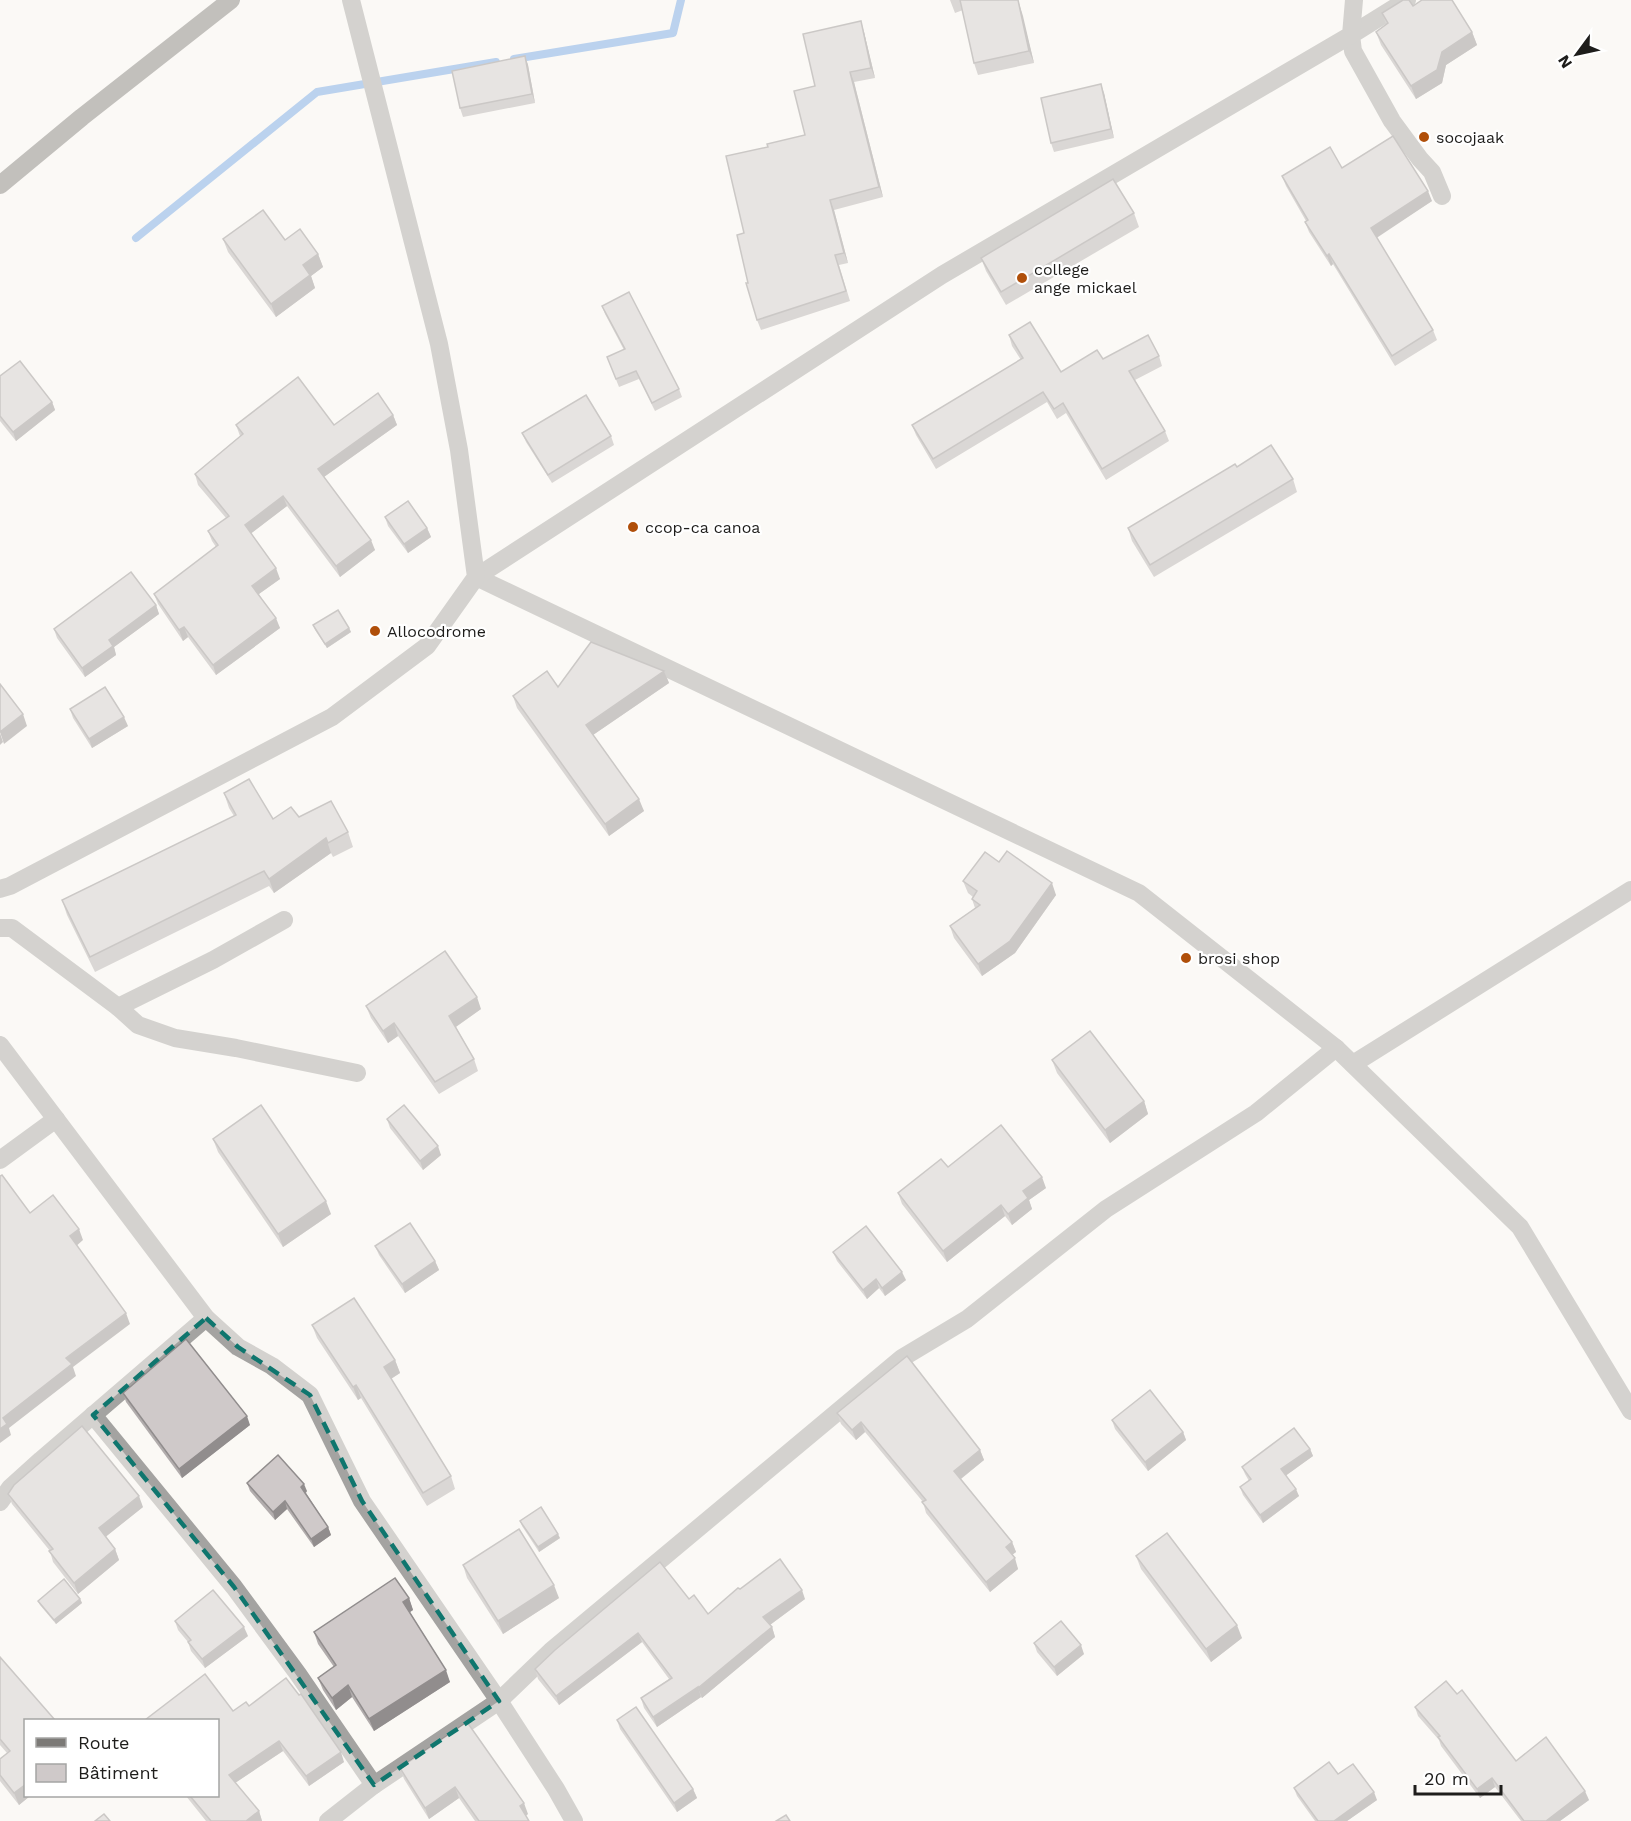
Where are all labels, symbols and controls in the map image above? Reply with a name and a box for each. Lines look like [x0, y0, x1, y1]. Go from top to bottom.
north arrow [1547, 24, 1607, 84]
text: N [1554, 52, 1576, 72]
place label: socojaak [1436, 128, 1504, 147]
marker: socojaak [1417, 130, 1431, 144]
place label: college ange mickael [1034, 260, 1137, 297]
marker: college ange mickael [1015, 271, 1029, 285]
place label: ccop-ca canoa [645, 518, 760, 537]
marker: ccop-ca canoa [626, 520, 640, 534]
place label: Allocodrome [387, 622, 486, 641]
marker: Allocodrome [368, 624, 382, 638]
place label: brosi shop [1198, 949, 1280, 968]
marker: brosi shop [1179, 951, 1193, 965]
legend [24, 1719, 219, 1797]
text: Route [78, 1732, 130, 1753]
scale bar [1415, 1758, 1500, 1796]
text: Bâtiment [78, 1762, 158, 1783]
text: 20 m [1424, 1768, 1469, 1789]

